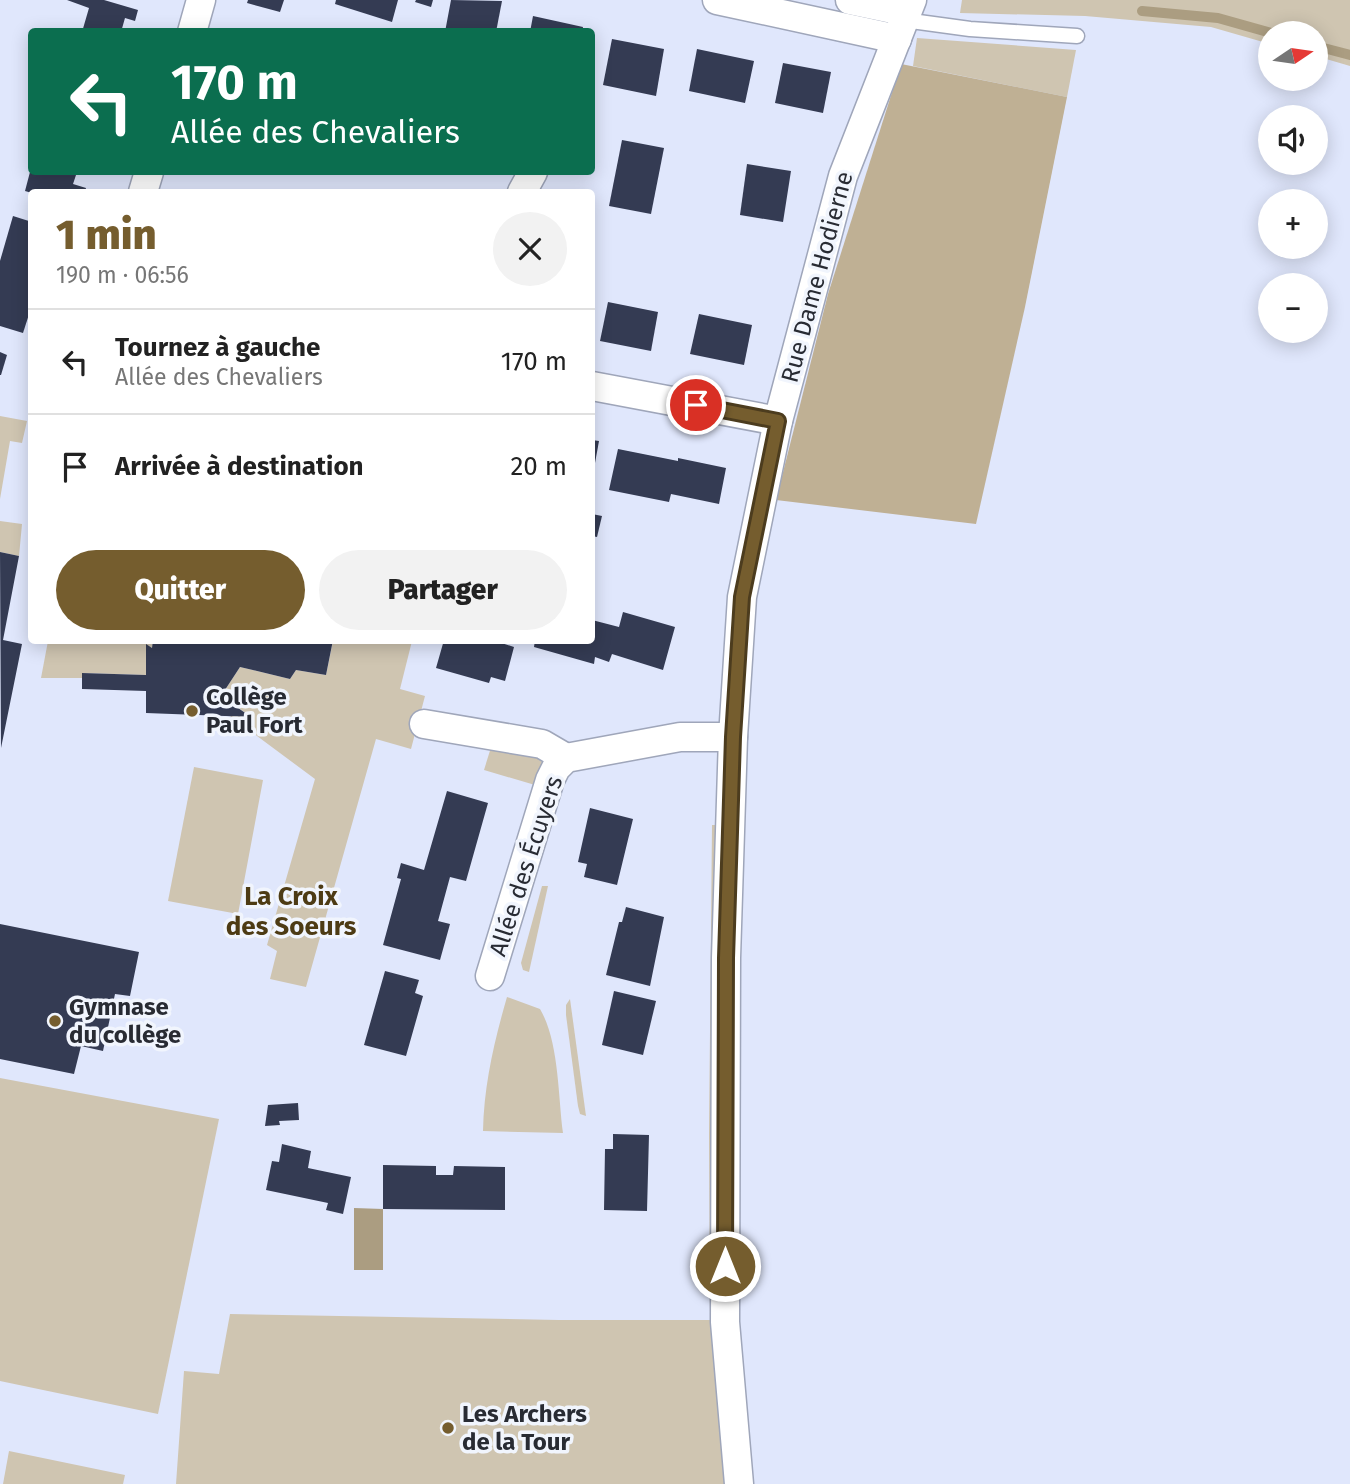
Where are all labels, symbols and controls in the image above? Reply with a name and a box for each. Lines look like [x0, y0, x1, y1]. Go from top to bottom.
north arrow [1258, 21, 1328, 91]
map controls [1258, 21, 1328, 343]
text: 170 m [171, 53, 298, 112]
icon: left [56, 56, 147, 147]
button: sound [1258, 105, 1328, 175]
text: Allée des Chevaliers [171, 113, 460, 151]
street label: Rue Dame Hodierne [775, 168, 859, 386]
button: + [1258, 189, 1328, 259]
text: 1 min [56, 210, 157, 260]
button: close [493, 212, 567, 286]
text: 190 m · 06:56 [56, 261, 189, 289]
button: − [1258, 273, 1328, 343]
text: Tournez à gauche [115, 332, 320, 363]
icon: left [56, 343, 94, 381]
text: 170 m [501, 346, 567, 377]
text: Allée des Chevaliers [115, 363, 323, 391]
pin [666, 375, 726, 435]
icon: arrive [677, 386, 715, 424]
icon: arrive [56, 448, 94, 486]
text: Arrivée à destination [115, 451, 364, 482]
text: 20 m [510, 451, 567, 482]
button: Quitter [56, 550, 305, 630]
button: Partager [319, 550, 567, 630]
place label: Collège Paul Fort [206, 683, 303, 739]
marker: Collège Paul Fort [184, 703, 200, 719]
street label: Allée des Écuyers [483, 772, 568, 960]
district label: La Croix des Soeurs [226, 881, 357, 942]
place label: Gymnase du collège [69, 993, 181, 1049]
marker: Gymnase du collège [47, 1013, 63, 1029]
position arrow [688, 1229, 762, 1303]
place label: Les Archers de la Tour [462, 1400, 587, 1456]
marker: Les Archers de la Tour [440, 1420, 456, 1436]

